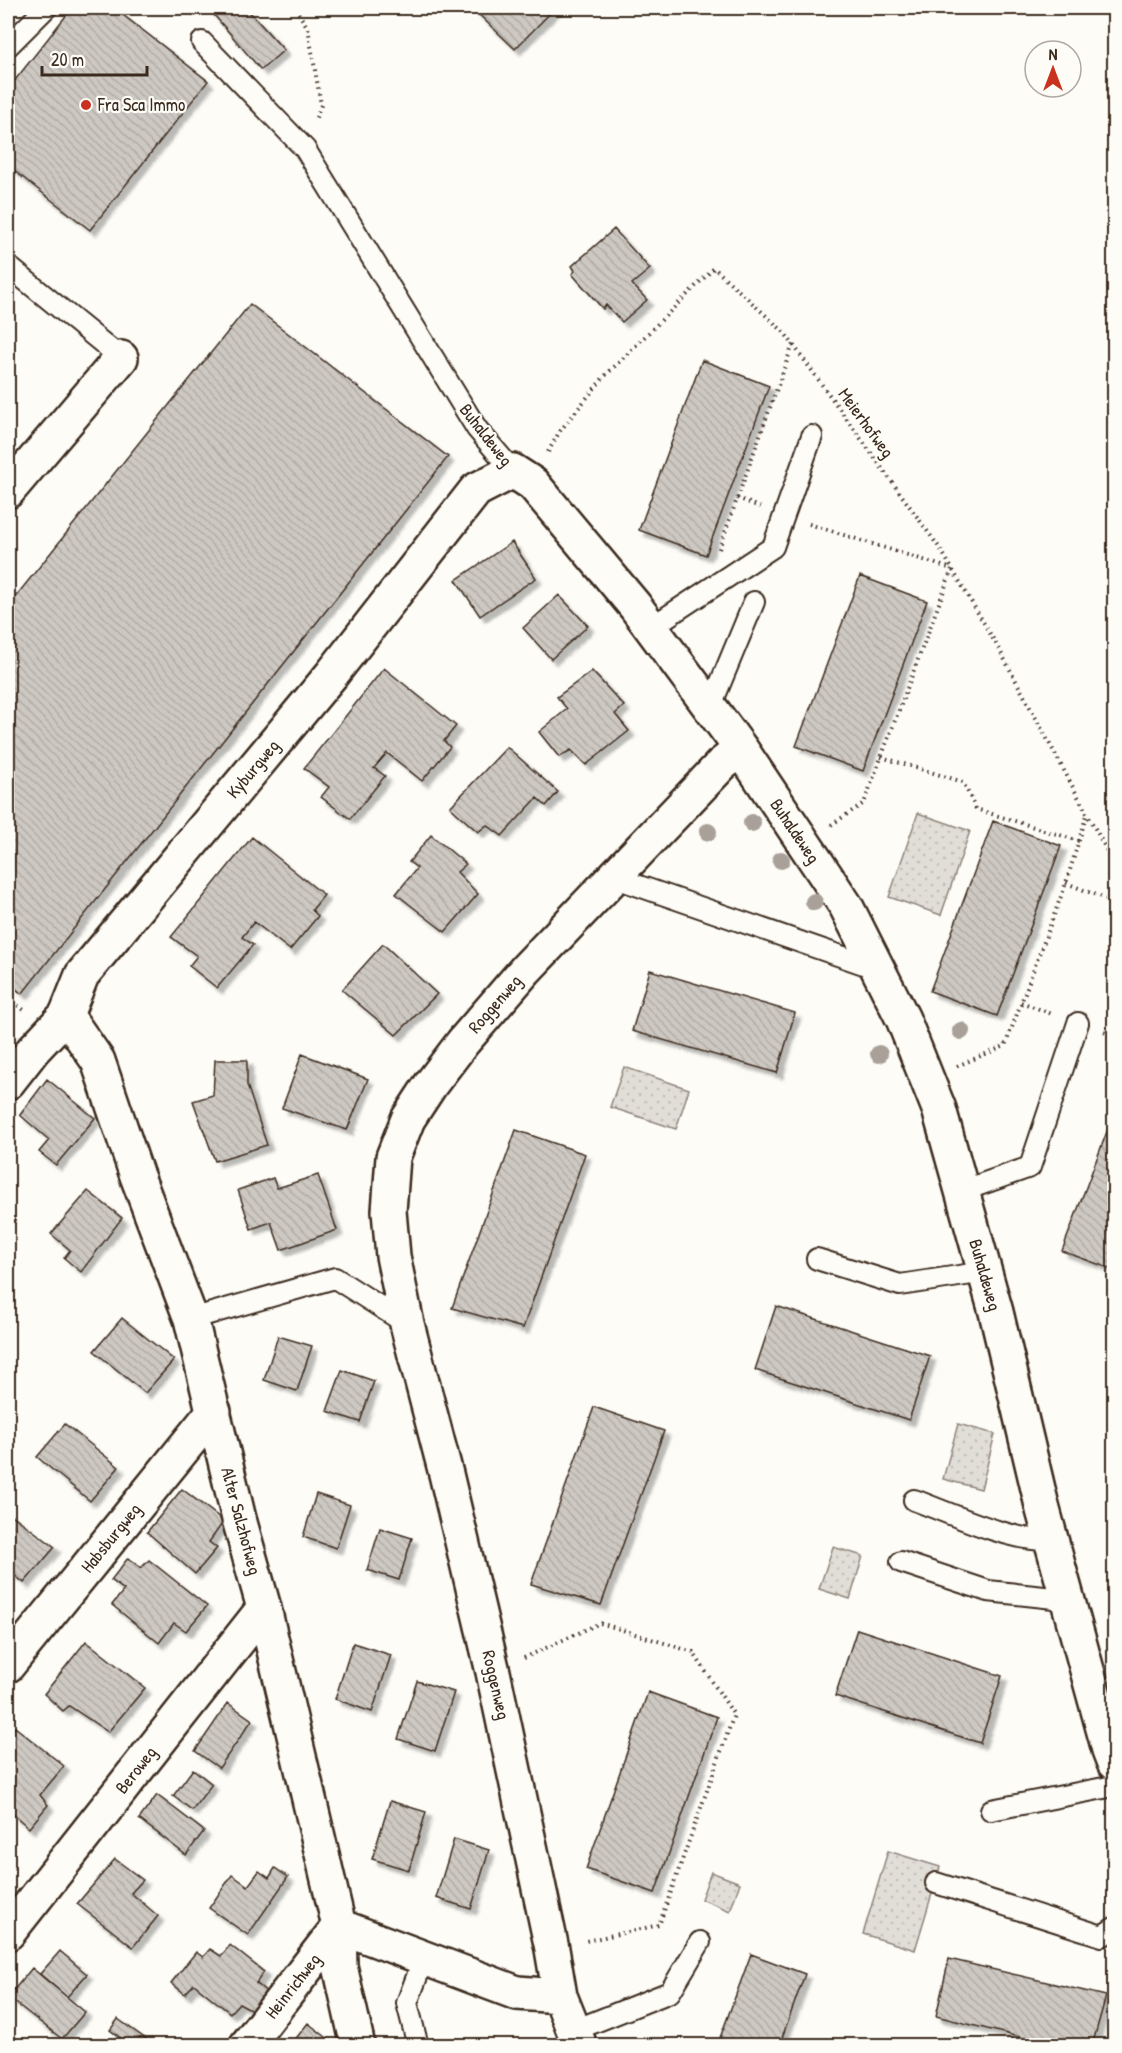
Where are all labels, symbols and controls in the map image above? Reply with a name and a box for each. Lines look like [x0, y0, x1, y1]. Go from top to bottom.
scale bar [42, 39, 147, 77]
north arrow [1023, 39, 1083, 99]
text: N [1049, 43, 1058, 65]
text: 20 m [51, 47, 84, 72]
place label: Fra Sca Immo [97, 92, 185, 117]
marker: Fra Sca Immo [79, 98, 93, 112]
street label: Meierhofweg [833, 383, 900, 463]
street label: Buhaldeweg [454, 398, 519, 471]
street label: Kyburgweg [221, 734, 285, 804]
street label: Buhaldeweg [765, 793, 826, 868]
street label: Roggenweg [462, 969, 527, 1038]
street label: Buhaldeweg [963, 1236, 1008, 1314]
street label: Alter Salzhofweg [215, 1464, 268, 1578]
street label: Habsburgweg [75, 1498, 146, 1578]
street label: Roggenweg [476, 1648, 517, 1722]
street label: Beroweg [109, 1741, 162, 1799]
street label: Heinrichweg [259, 1948, 326, 2024]

